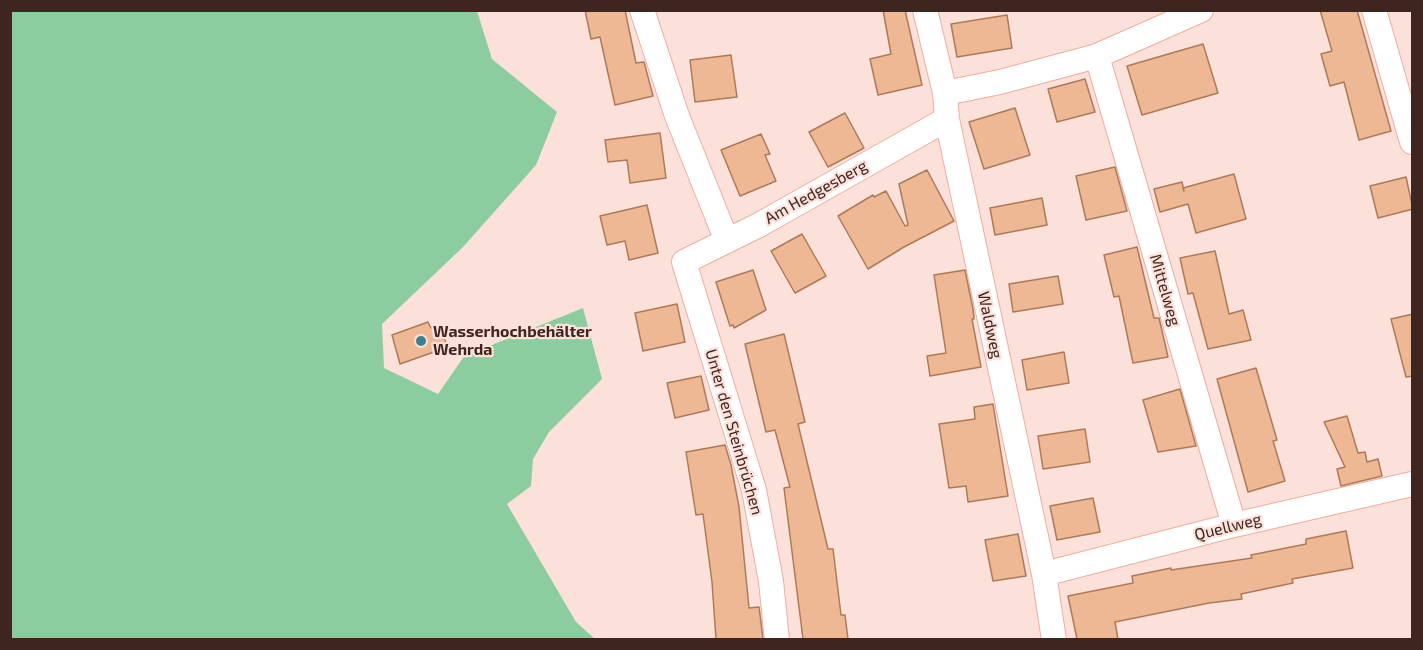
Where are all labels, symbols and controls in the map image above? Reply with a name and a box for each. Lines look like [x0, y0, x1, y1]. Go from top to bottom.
street label: Am Hedgesberg [761, 156, 871, 228]
street label: Mittelweg [1146, 252, 1184, 328]
street label: Waldweg [974, 290, 1006, 360]
place label: Wasserhochbehälter Wehrda [433, 322, 592, 360]
marker: Wasserhochbehälter Wehrda [414, 334, 428, 348]
street label: Unter den Steinbrüchen [701, 347, 767, 517]
street label: Quellweg [1193, 509, 1263, 545]

